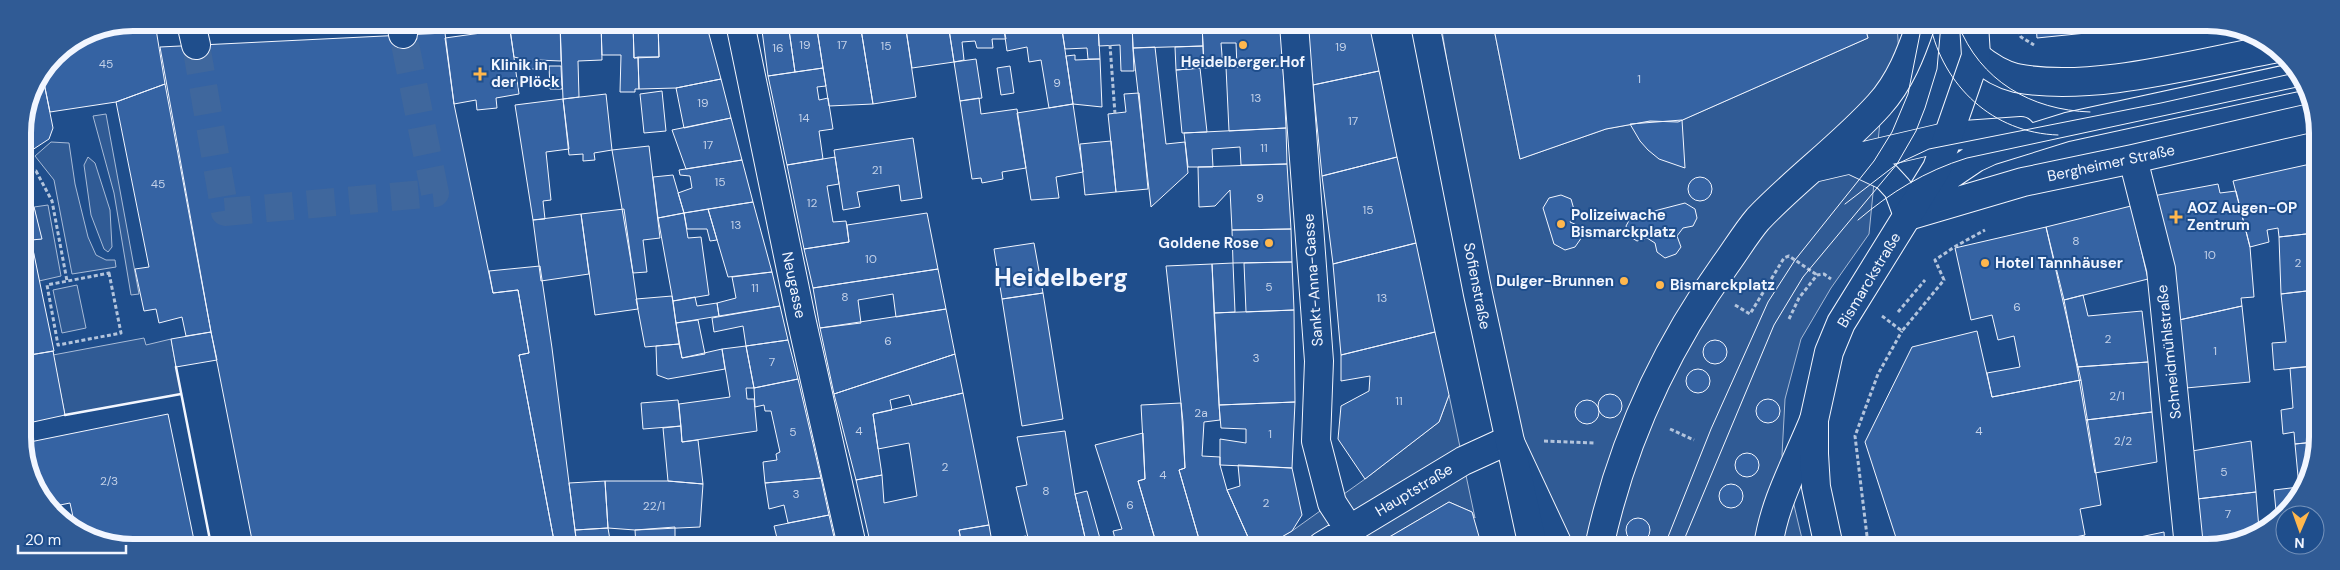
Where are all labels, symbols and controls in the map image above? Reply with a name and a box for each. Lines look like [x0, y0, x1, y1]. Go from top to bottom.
house number: 19 [799, 37, 811, 53]
house number: 17 [837, 37, 847, 53]
house number: 15 [880, 38, 892, 54]
marker: Heidelberger Hof [1237, 39, 1249, 51]
house number: 19 [1335, 39, 1347, 55]
house number: 16 [772, 40, 784, 56]
place label: Heidelberger Hof [1181, 52, 1305, 72]
place label: Klinik in der Plöck [491, 55, 560, 92]
house number: 45 [99, 56, 113, 72]
marker: Klinik in der Plöck [473, 67, 487, 81]
house number: 1 [1637, 71, 1641, 87]
house number: 9 [1053, 75, 1061, 91]
house number: 13 [1251, 90, 1261, 106]
house number: 19 [697, 95, 709, 111]
house number: 14 [798, 110, 810, 126]
house number: 17 [1348, 113, 1358, 129]
house number: 17 [703, 137, 713, 153]
house number: 11 [1260, 140, 1268, 156]
street label: Bergheimer Straße [2045, 140, 2177, 186]
house number: 21 [872, 162, 882, 178]
house number: 15 [714, 174, 726, 190]
house number: 45 [151, 176, 165, 192]
house number: 9 [1256, 190, 1264, 206]
house number: 12 [807, 195, 817, 211]
place label: AOZ Augen-OP Zentrum [2187, 198, 2297, 235]
house number: 15 [1362, 202, 1374, 218]
place label: Polizeiwache Bismarckplatz [1571, 205, 1676, 242]
marker: AOZ Augen-OP Zentrum [2169, 210, 2183, 224]
street label: Sankt-Anna-Gasse [1298, 213, 1328, 347]
house number: 13 [731, 217, 741, 233]
marker: Polizeiwache Bismarckplatz [1555, 218, 1567, 230]
street label: Bismarckstraße [1833, 229, 1905, 331]
place label: Goldene Rose [1158, 233, 1259, 253]
house number: 8 [2072, 233, 2080, 249]
marker: Goldene Rose [1263, 237, 1275, 249]
street label: Sofienstraße [1459, 241, 1495, 331]
house number: 10 [2204, 247, 2216, 263]
street label: Neugasse [777, 250, 811, 320]
house number: 10 [865, 251, 877, 267]
place label: Hotel Tannhäuser [1995, 253, 2123, 273]
house number: 2 [2295, 255, 2302, 271]
marker: Hotel Tannhäuser [1979, 257, 1991, 269]
district label: Heidelberg [994, 261, 1128, 294]
place label: Dulger-Brunnen [1496, 271, 1614, 291]
marker: Dulger-Brunnen [1618, 275, 1630, 287]
place label: Bismarckplatz [1670, 275, 1775, 295]
house number: 5 [1265, 279, 1273, 295]
marker: Bismarckplatz [1654, 279, 1666, 291]
house number: 11 [751, 280, 759, 296]
street label: Schneidmühlstraße [2152, 284, 2186, 420]
house number: 8 [841, 289, 849, 305]
house number: 13 [1377, 290, 1387, 306]
house number: 6 [2013, 299, 2021, 315]
house number: 2 [2105, 331, 2112, 347]
house number: 6 [884, 333, 892, 349]
house number: 1 [2213, 343, 2217, 359]
house number: 3 [1252, 350, 1260, 366]
house number: 7 [769, 354, 775, 370]
house number: 2/1 [2109, 388, 2125, 404]
house number: 11 [1395, 393, 1403, 409]
house number: 2a [1194, 405, 1208, 421]
house number: 4 [855, 423, 863, 439]
house number: 4 [1975, 423, 1983, 439]
house number: 5 [789, 424, 797, 440]
house number: 1 [1268, 426, 1272, 442]
house number: 2/2 [2114, 433, 2132, 449]
house number: 2 [942, 459, 949, 475]
street label: Hauptstraße [1372, 459, 1456, 521]
house number: 5 [2220, 464, 2228, 480]
house number: 4 [1159, 467, 1167, 483]
house number: 2/3 [100, 473, 118, 489]
house number: 8 [1042, 483, 1050, 499]
house number: 3 [792, 486, 800, 502]
house number: 2 [1263, 495, 1270, 511]
house number: 6 [1126, 497, 1134, 513]
house number: 22/1 [643, 498, 665, 514]
north arrow [2275, 505, 2325, 555]
house number: 7 [2225, 506, 2231, 522]
scale bar [18, 522, 125, 554]
text: 20 m [25, 530, 61, 550]
text: N [2294, 534, 2305, 552]

